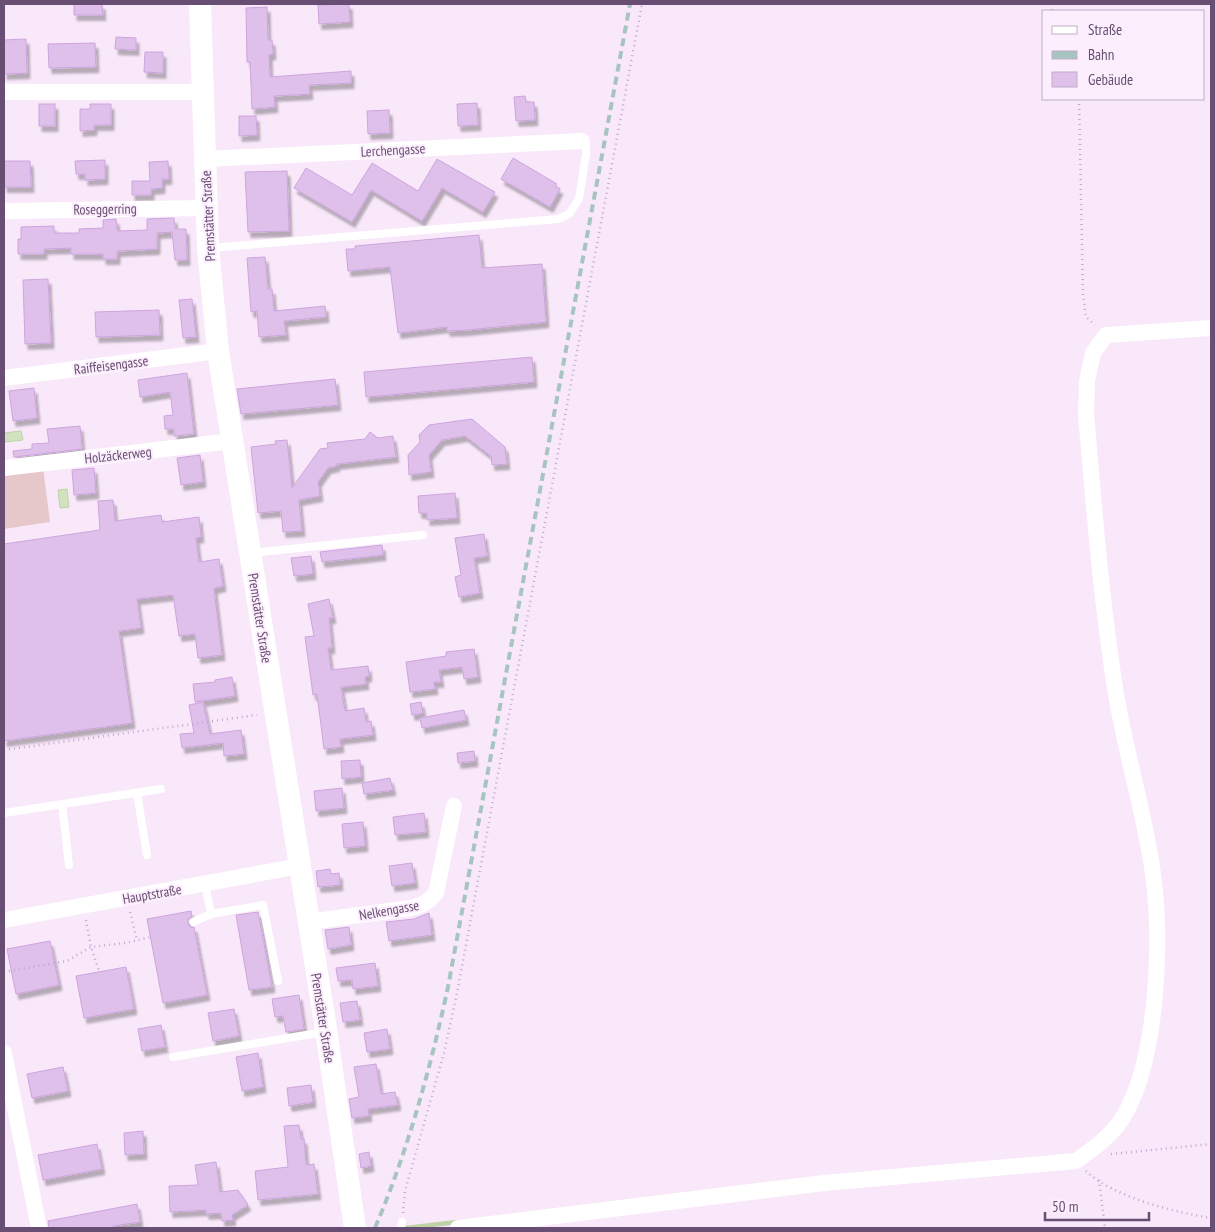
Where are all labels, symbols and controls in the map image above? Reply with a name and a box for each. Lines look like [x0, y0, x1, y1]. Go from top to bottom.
legend [1042, 10, 1205, 100]
text: Straße [1088, 20, 1122, 39]
text: Bahn [1088, 45, 1114, 64]
text: Gebäude [1088, 70, 1133, 89]
street label: Lerchengasse [360, 139, 426, 161]
street label: Premstätter Straße [197, 170, 219, 262]
street label: Roseggerring [73, 199, 137, 219]
street label: Raiffeisengasse [73, 351, 149, 378]
street label: Holzäckerweg [84, 443, 152, 467]
street label: Premstätter Straße [244, 572, 276, 665]
street label: Hauptstraße [121, 880, 183, 908]
street label: Nelkengasse [358, 896, 421, 924]
street label: Premstätter Straße [307, 972, 339, 1065]
scale bar [1045, 1190, 1149, 1222]
text: 50 m [1052, 1197, 1078, 1216]

